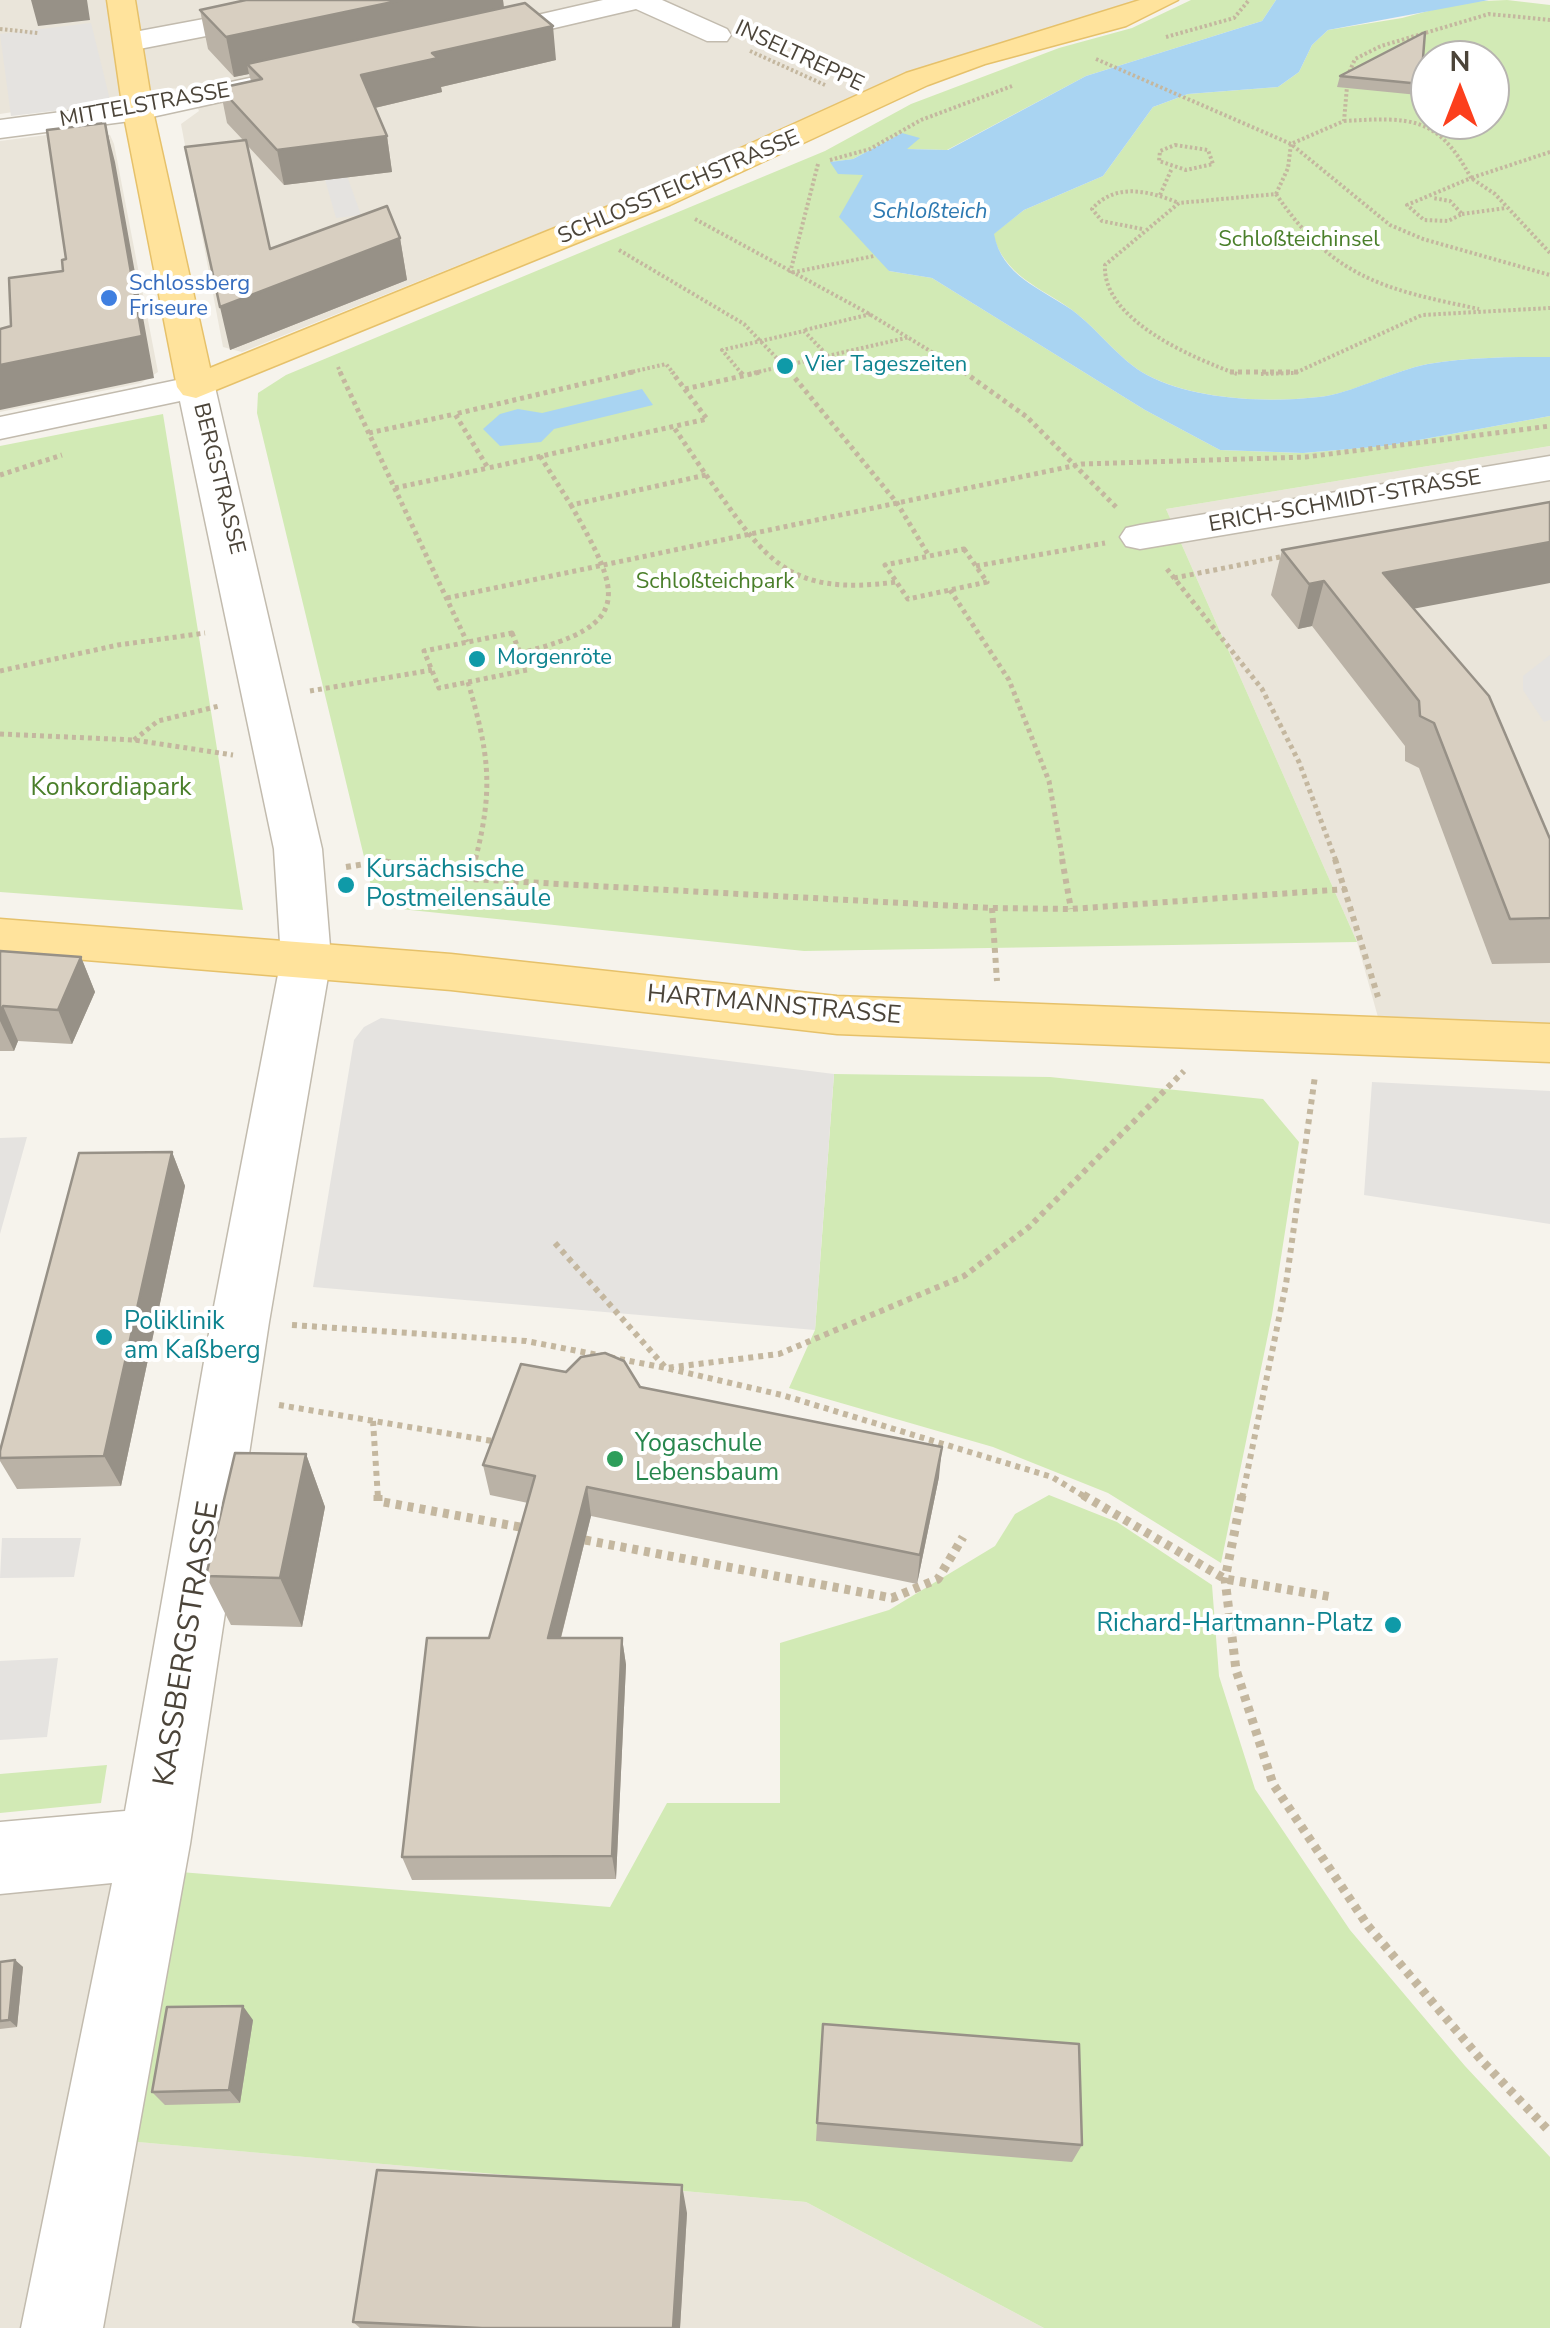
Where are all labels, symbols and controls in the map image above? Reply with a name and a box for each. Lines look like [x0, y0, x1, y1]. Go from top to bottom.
street label: INSELTREPPE [730, 16, 868, 98]
north arrow [1410, 40, 1510, 140]
text: N [1450, 43, 1470, 81]
street label: MITTELSTRASSE [58, 78, 232, 134]
street label: SCHLOSSTEICHSTRASSE [554, 125, 804, 251]
water label: Schloßteich [872, 200, 988, 226]
park label: Schloßteichinsel [1218, 228, 1380, 254]
place label: Schlossberg Friseure [129, 272, 250, 324]
marker: Schlossberg Friseure [98, 287, 120, 309]
place label: Vier Tageszeiten [805, 353, 967, 379]
marker: Vier Tageszeiten [774, 355, 796, 377]
street label: BERGSTRASSE [186, 401, 250, 557]
street label: ERICH-SCHMIDT-STRASSE [1207, 465, 1483, 539]
park label: Schloßteichpark [636, 570, 794, 596]
place label: Morgenröte [497, 646, 612, 672]
marker: Morgenröte [466, 648, 488, 670]
park label: Konkordiapark [30, 774, 192, 804]
place label: Kursächsische Postmeilensäule [366, 856, 551, 915]
marker: Kursächsische Postmeilensäule [335, 874, 357, 896]
street label: HARTMANNSTRASSE [646, 980, 902, 1032]
place label: Poliklinik am Kaßberg [124, 1308, 261, 1367]
marker: Poliklinik am Kaßberg [93, 1326, 115, 1348]
place label: Yogaschule Lebensbaum [635, 1430, 779, 1489]
marker: Yogaschule Lebensbaum [604, 1448, 626, 1470]
street label: KASSBERGSTRASSE [148, 1499, 228, 1789]
place label: Richard-Hartmann-Platz [1096, 1610, 1373, 1640]
marker: Richard-Hartmann-Platz [1382, 1614, 1404, 1636]

